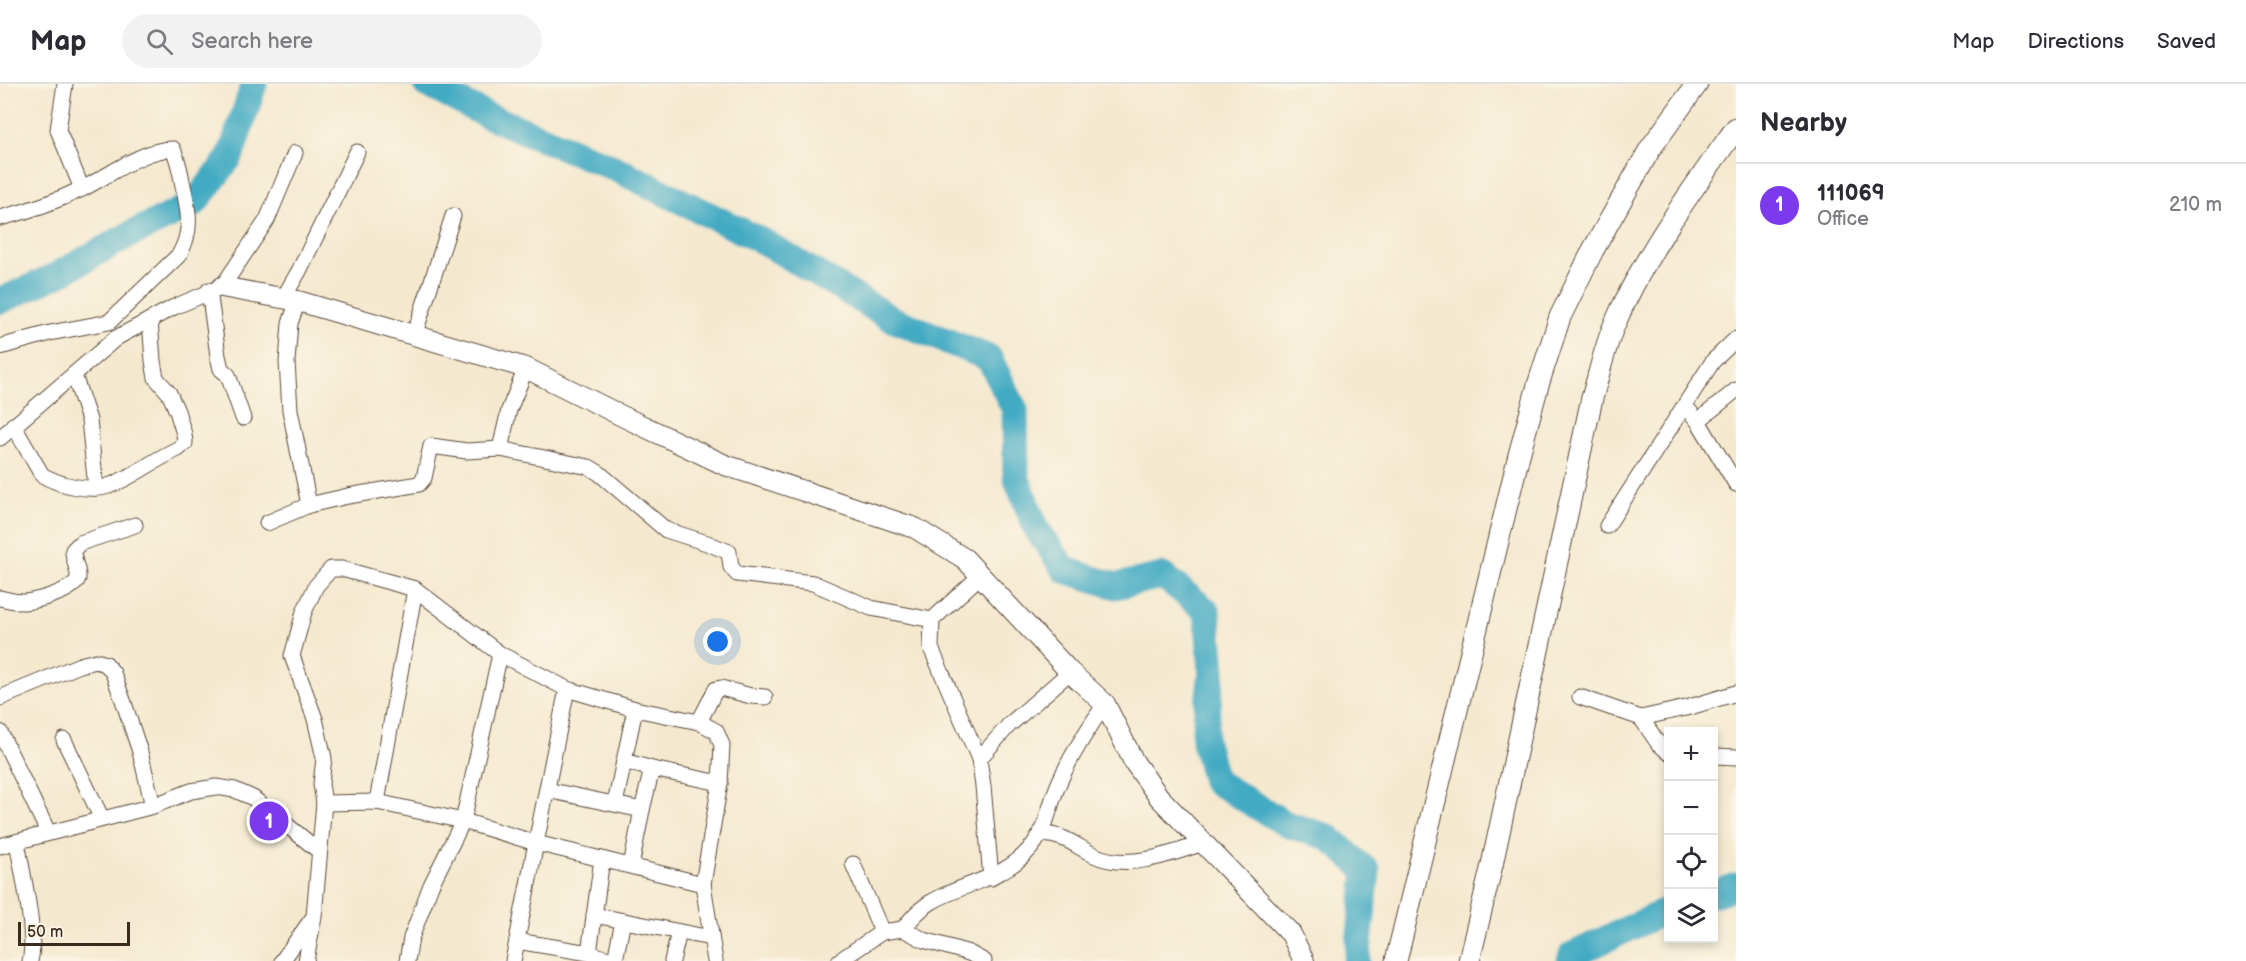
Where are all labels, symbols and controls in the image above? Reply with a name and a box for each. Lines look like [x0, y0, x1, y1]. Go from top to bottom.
search box [122, 14, 542, 68]
text: Map [30, 25, 86, 58]
icon: search [143, 25, 176, 58]
text: Search here [191, 28, 313, 55]
text: Map [1952, 29, 1995, 54]
text: Directions [2028, 29, 2124, 54]
text: Saved [2157, 29, 2216, 54]
text: Nearby [1760, 108, 1847, 139]
text: 111069 [1817, 180, 1885, 207]
text: 1 [1775, 193, 1784, 217]
text: 210 m [2169, 193, 2222, 217]
text: Office [1817, 207, 1869, 231]
your location [703, 627, 732, 656]
map controls [1664, 727, 1718, 943]
button: + [1664, 727, 1718, 781]
button: − [1664, 781, 1718, 835]
pin: 1 [250, 798, 288, 844]
button: locate [1664, 835, 1718, 889]
button: layers [1664, 889, 1718, 943]
scale bar [18, 919, 130, 946]
text: 50 m [27, 923, 63, 942]

